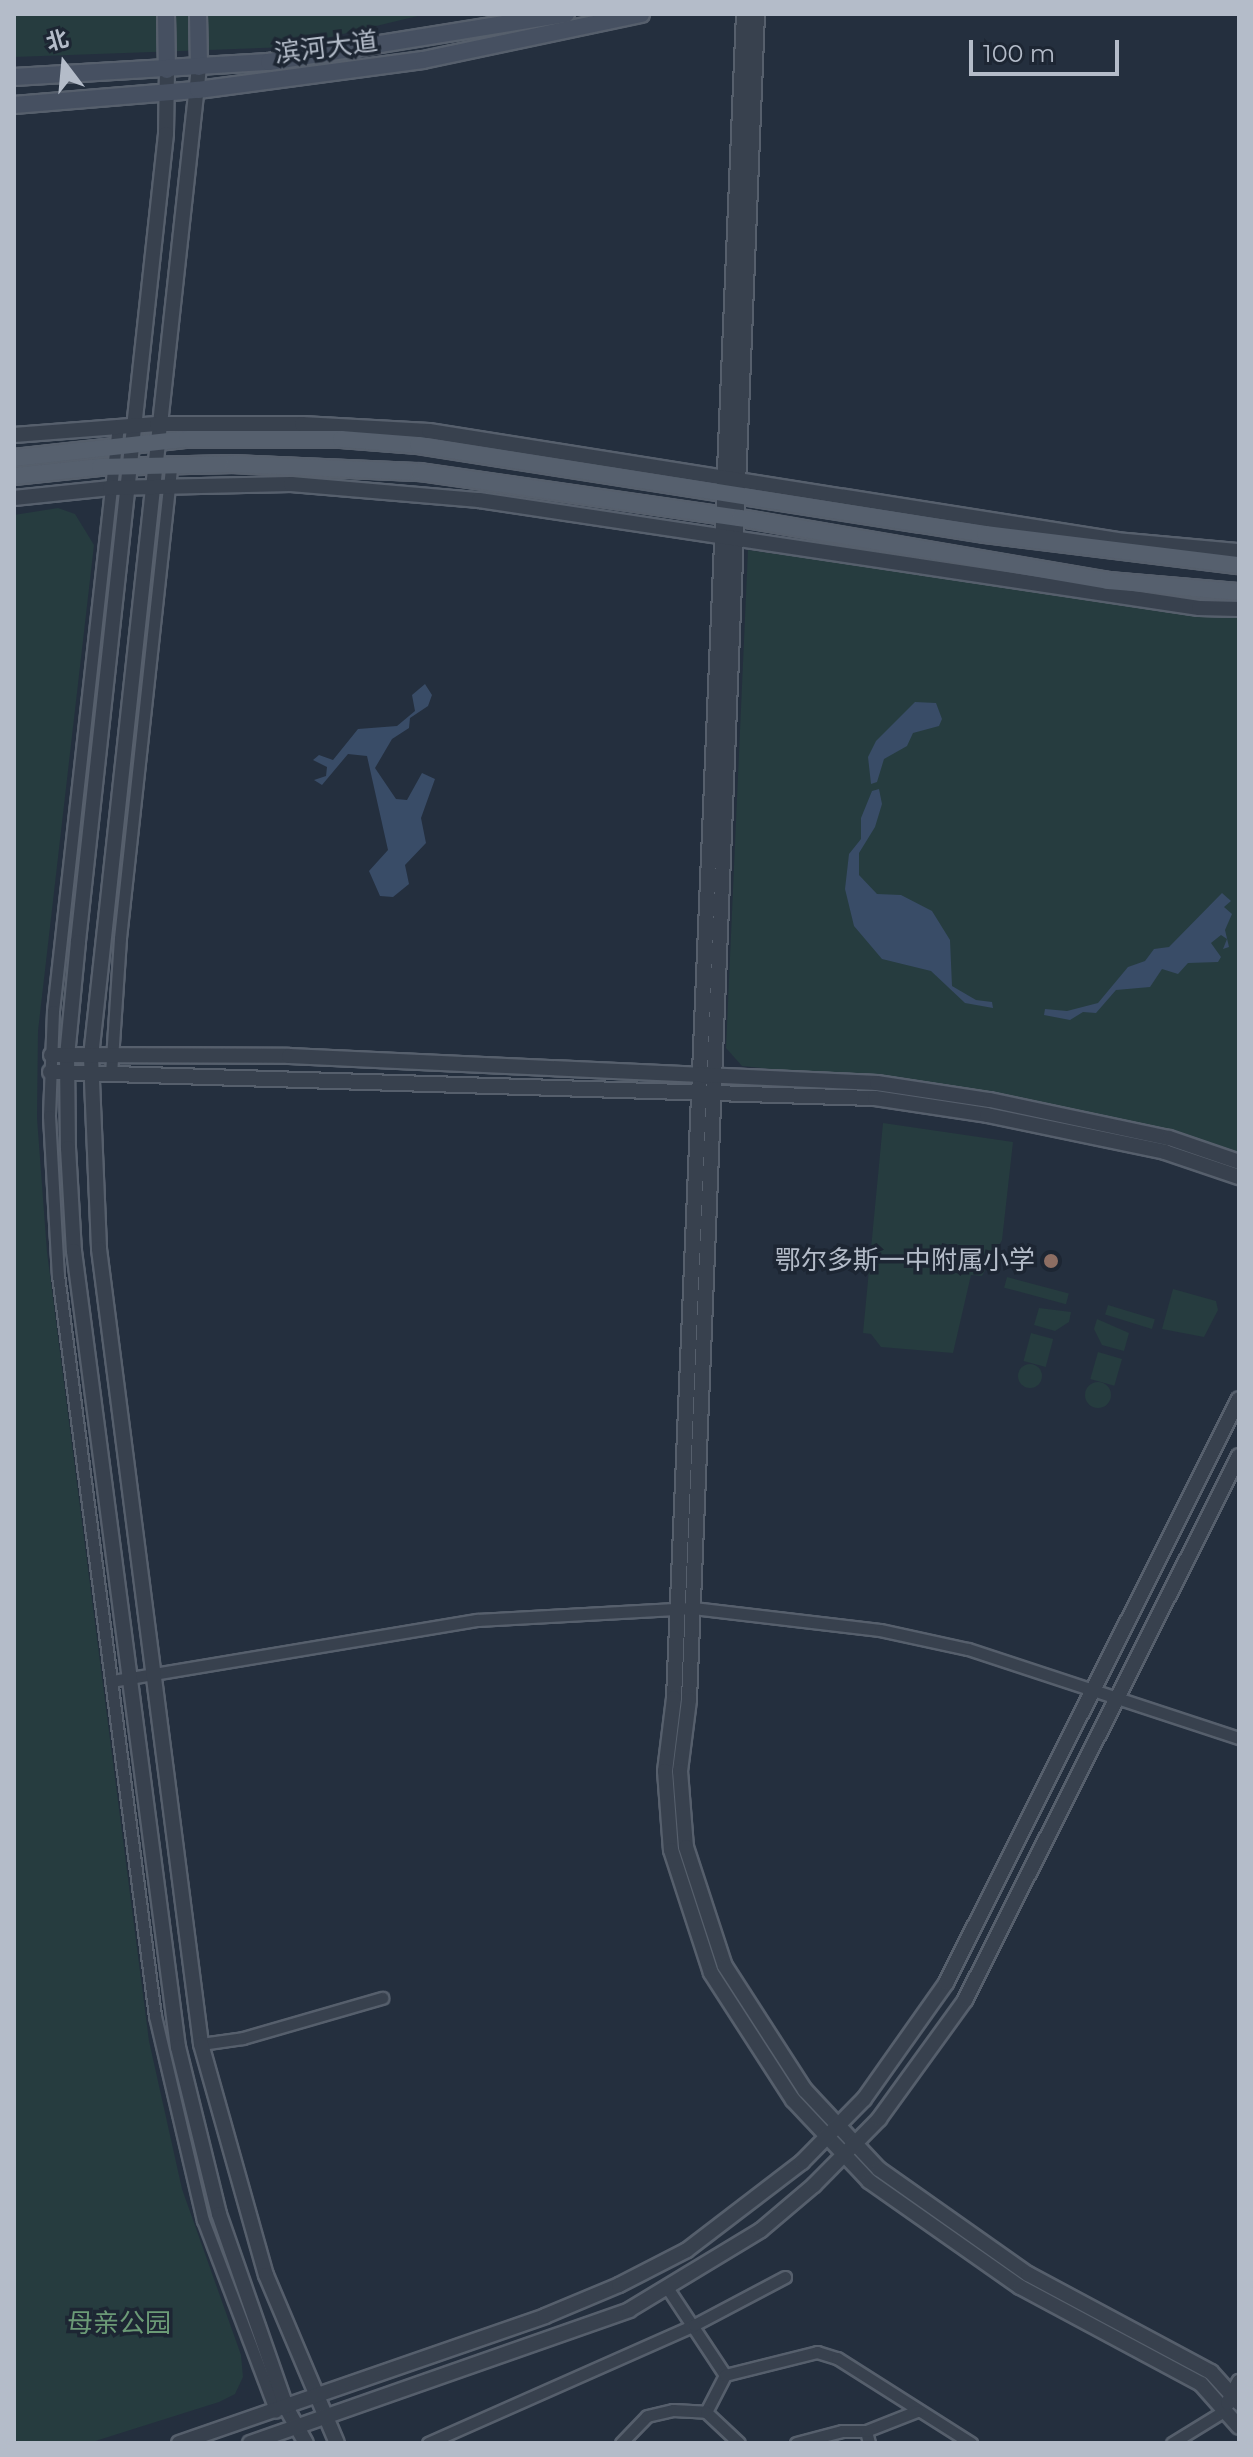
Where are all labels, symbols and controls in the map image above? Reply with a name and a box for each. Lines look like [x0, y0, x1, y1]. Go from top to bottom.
north arrow [24, 24, 104, 104]
text: 北 [43, 24, 72, 56]
scale bar [973, 24, 1123, 74]
street label: 滨河大道 [272, 26, 380, 70]
text: 100 m [983, 39, 1055, 68]
place label: 鄂尔多斯一中附属小学 [775, 1245, 1035, 1277]
marker: 鄂尔多斯一中附属小学 [1042, 1252, 1060, 1270]
park label: 母亲公园 [67, 2308, 171, 2340]

